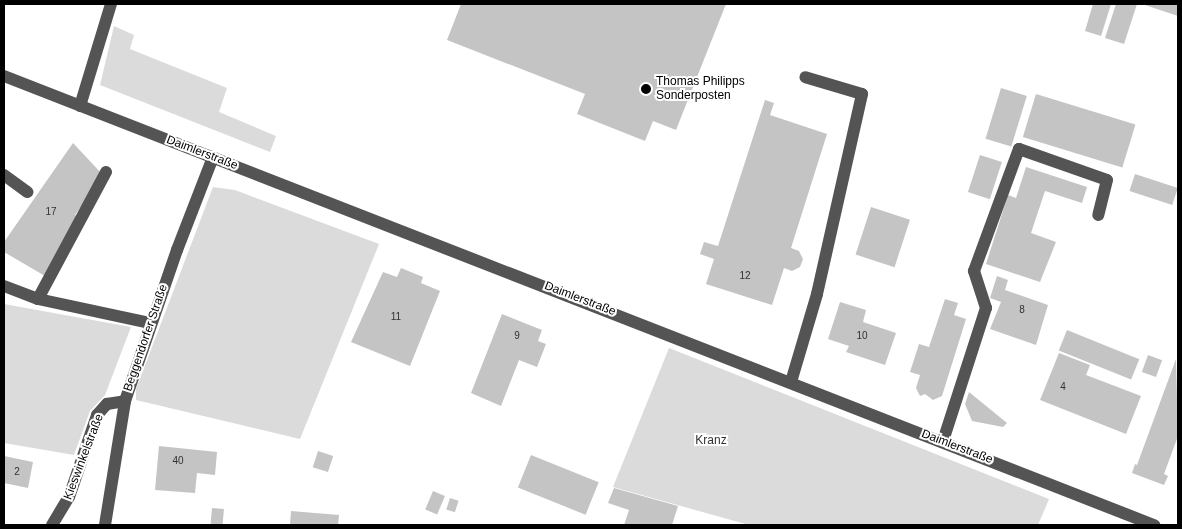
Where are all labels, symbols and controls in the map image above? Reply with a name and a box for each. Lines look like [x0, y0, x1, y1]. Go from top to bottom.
place label: Thomas Philipps Sonderposten [656, 75, 745, 103]
marker: Thomas Philipps Sonderposten [640, 83, 652, 95]
street label: Daimlerstraße [164, 133, 240, 173]
house number: 17 [45, 206, 57, 218]
house number: 12 [739, 270, 751, 282]
street label: Daimlerstraße [542, 279, 618, 319]
street label: Beggendorfer Straße [121, 283, 171, 393]
house number: 8 [1019, 304, 1025, 316]
house number: 11 [391, 311, 401, 323]
house number: 9 [514, 330, 520, 342]
house number: 10 [856, 330, 868, 342]
house number: 4 [1060, 381, 1066, 393]
street label: Kieswinkelstraße [61, 412, 107, 502]
street label: Daimlerstraße [919, 427, 995, 467]
park label: Kranz [695, 434, 727, 448]
house number: 40 [172, 455, 184, 467]
house number: 2 [14, 466, 20, 478]

